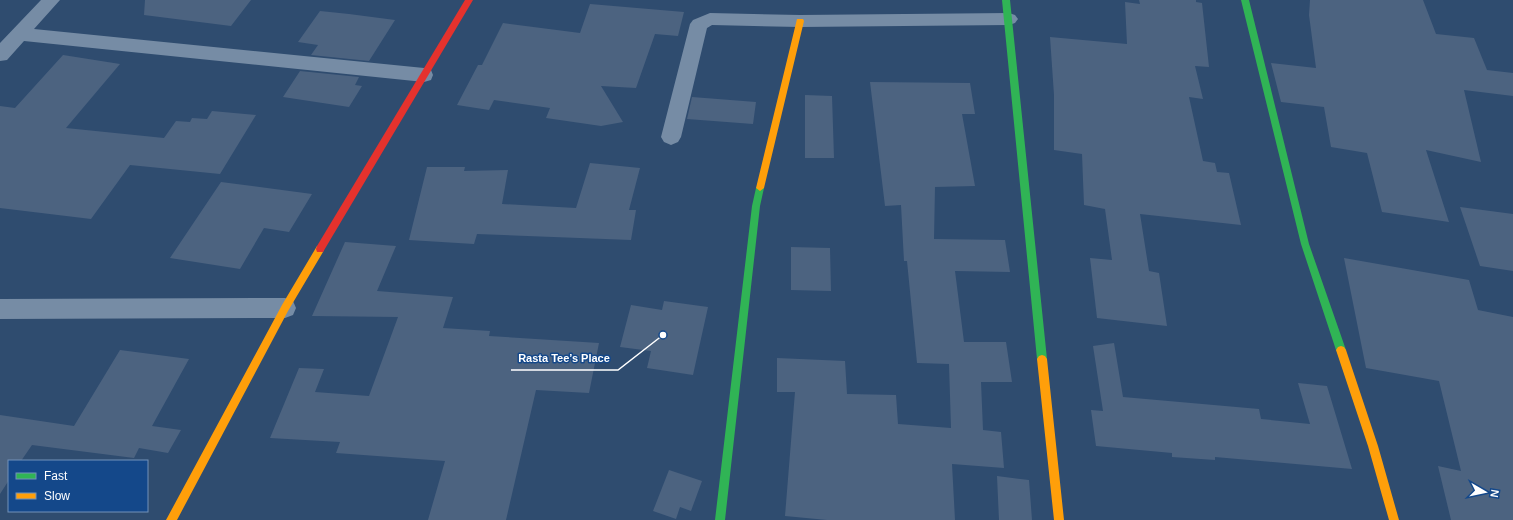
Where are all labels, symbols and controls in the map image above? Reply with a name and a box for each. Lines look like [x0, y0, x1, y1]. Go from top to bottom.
callout: Rasta Tee’s Place [511, 347, 618, 370]
text: Rasta Tee’s Place [518, 352, 610, 364]
legend [8, 460, 148, 512]
text: Fast [44, 469, 68, 483]
north arrow [1465, 472, 1505, 512]
text: Slow [44, 489, 70, 503]
text: N [1488, 489, 1501, 498]

